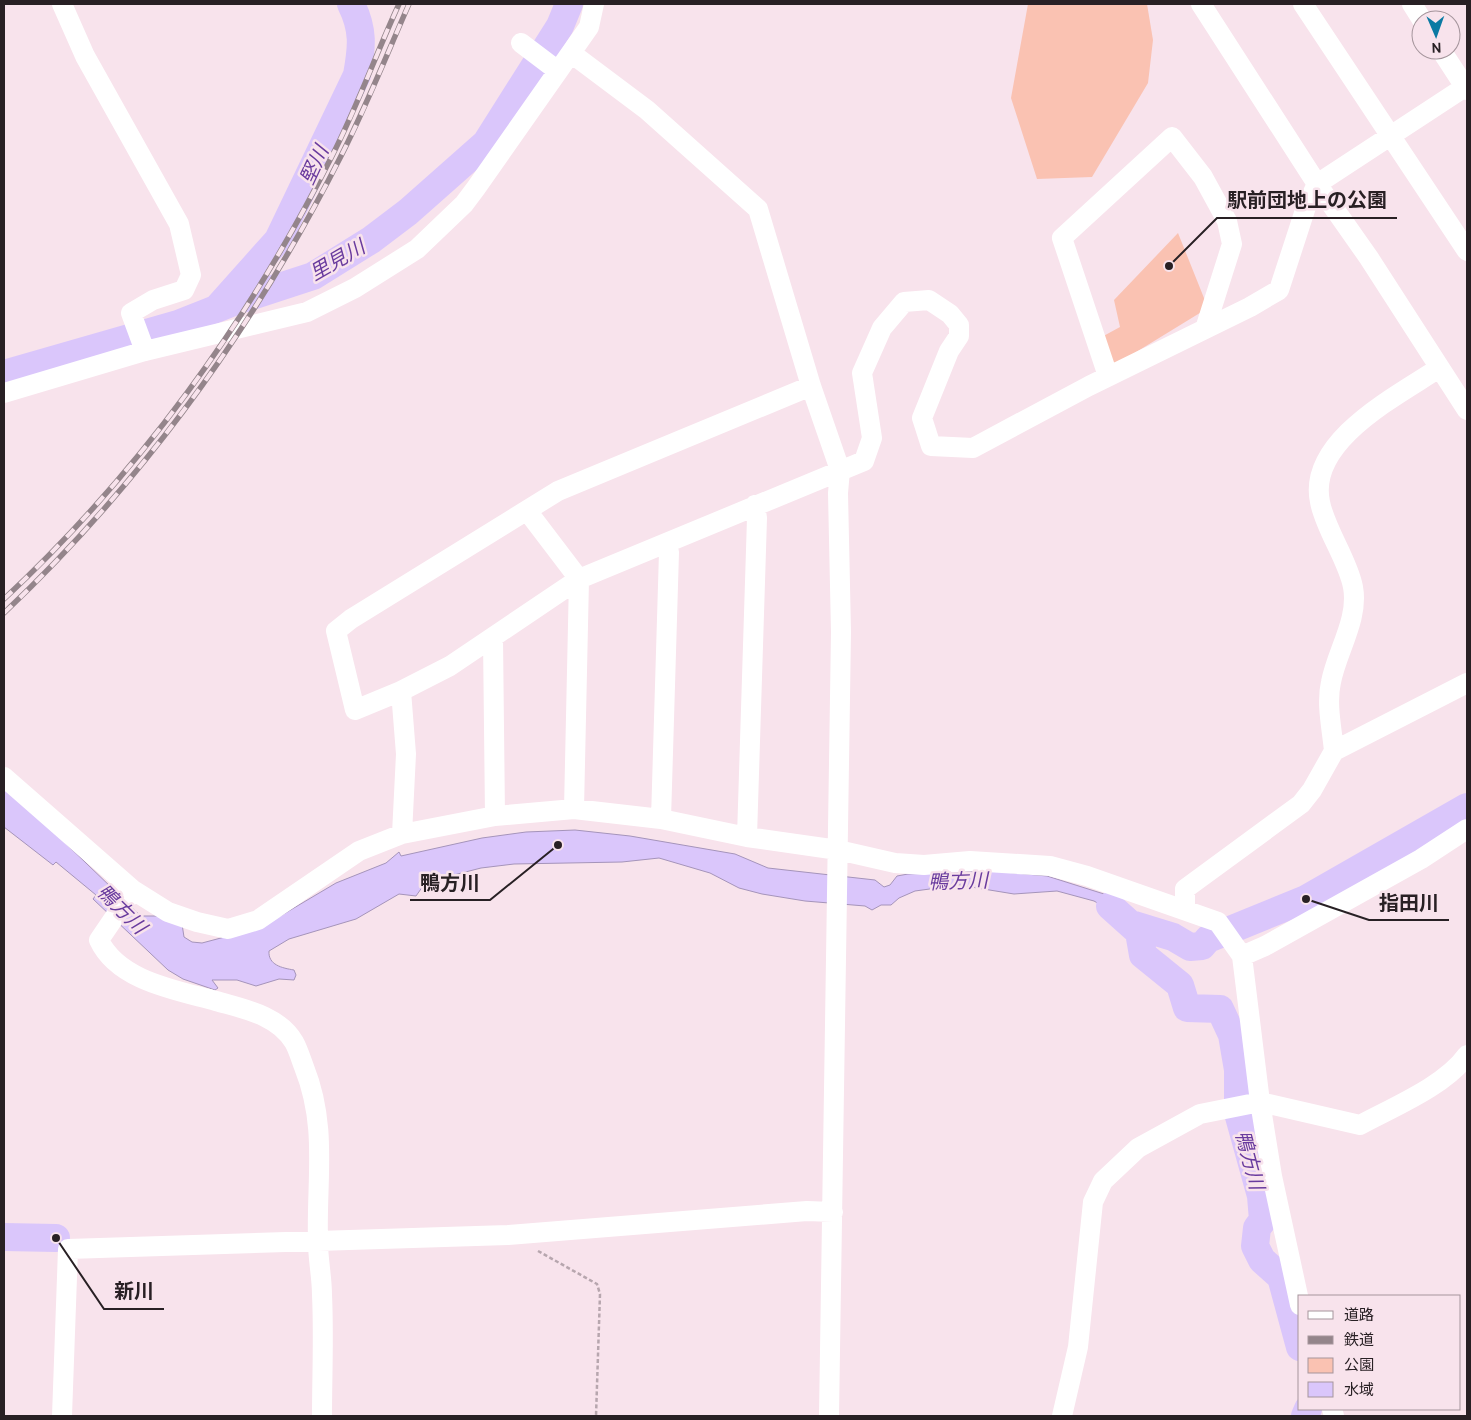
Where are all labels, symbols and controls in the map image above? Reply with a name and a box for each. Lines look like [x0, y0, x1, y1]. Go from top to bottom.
north arrow [1411, 10, 1461, 60]
text: N [1431, 39, 1442, 57]
water label: 堅川 [295, 140, 334, 188]
callout: 駅前団地上の公園 [1217, 183, 1397, 218]
text: 駅前団地上の公園 [1227, 188, 1387, 212]
water label: 里見川 [305, 234, 371, 285]
callout: 鴨方川 [410, 865, 490, 900]
water label: 鴨方川 [928, 868, 990, 894]
text: 鴨方川 [420, 871, 480, 895]
water label: 鴨方川 [92, 879, 153, 940]
callout: 指田川 [1369, 885, 1449, 920]
text: 指田川 [1379, 891, 1439, 915]
water label: 鴨方川 [1231, 1128, 1270, 1194]
callout: 新川 [104, 1274, 164, 1309]
text: 新川 [114, 1279, 154, 1303]
legend [1298, 1295, 1461, 1410]
text: 道路 [1344, 1306, 1374, 1324]
text: 鉄道 [1344, 1331, 1374, 1349]
text: 公園 [1344, 1356, 1374, 1374]
text: 水域 [1344, 1381, 1374, 1399]

